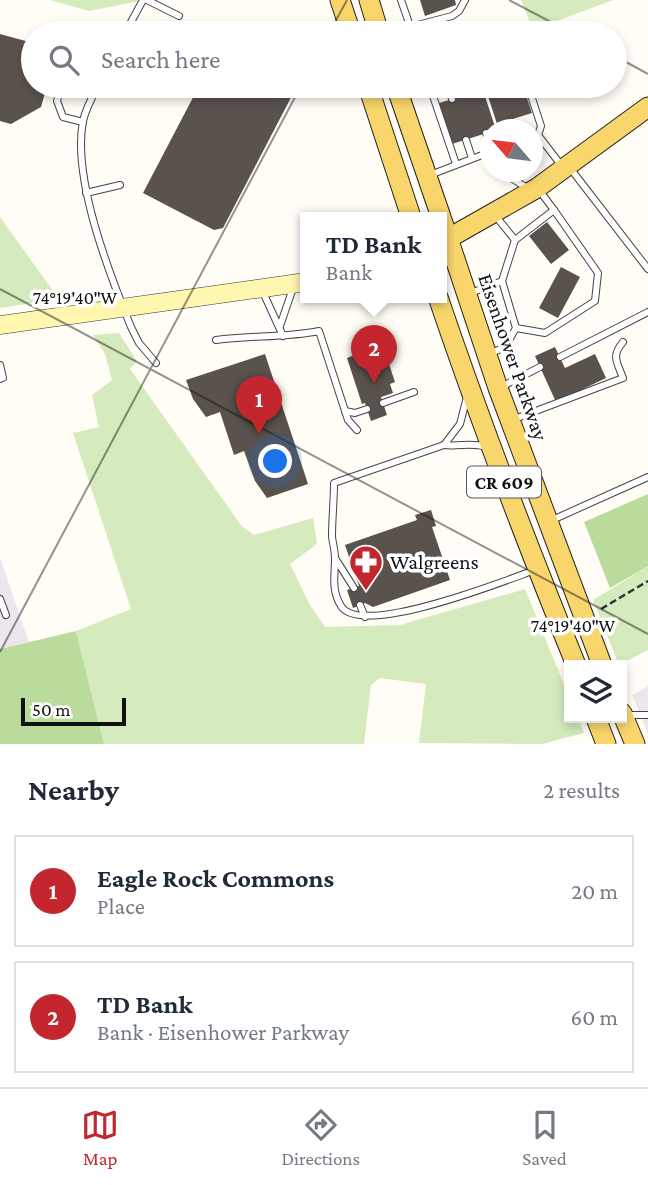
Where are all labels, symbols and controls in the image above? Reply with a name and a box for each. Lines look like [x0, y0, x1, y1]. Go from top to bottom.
search box [21, 21, 627, 98]
icon: search [45, 41, 83, 79]
text: Search here [101, 45, 220, 74]
north arrow [480, 119, 543, 182]
popup [300, 212, 447, 303]
text: TD Bank [326, 230, 421, 259]
text: Bank [326, 259, 372, 285]
street label: Eisenhower Parkway [473, 270, 553, 444]
text: 74°19'40"W [33, 288, 118, 308]
pin: 2 [351, 325, 397, 383]
pin: 1 [236, 376, 282, 434]
your location [258, 444, 292, 478]
road number: CR 609 [467, 467, 541, 498]
pharmacy icon: Walgreens [347, 543, 385, 592]
place label: Walgreens [390, 550, 479, 574]
text: 74°19'40"W [531, 616, 616, 636]
map controls [564, 660, 627, 723]
button: layers [564, 660, 627, 723]
scale bar [21, 695, 126, 727]
text: 50 m [32, 699, 71, 720]
text: Nearby [28, 773, 119, 806]
text: 2 results [543, 777, 620, 803]
text: Eagle Rock Commons [97, 864, 334, 893]
text: 1 [49, 878, 57, 904]
text: 20 m [571, 878, 618, 904]
text: Place [97, 893, 145, 919]
text: TD Bank [97, 990, 193, 1019]
text: 2 [47, 1004, 59, 1030]
text: 60 m [571, 1004, 618, 1030]
text: Bank · Eisenhower Parkway [97, 1019, 349, 1045]
tab: Map [81, 1106, 119, 1169]
tab: Directions [281, 1106, 360, 1169]
tab: Saved [522, 1106, 567, 1169]

